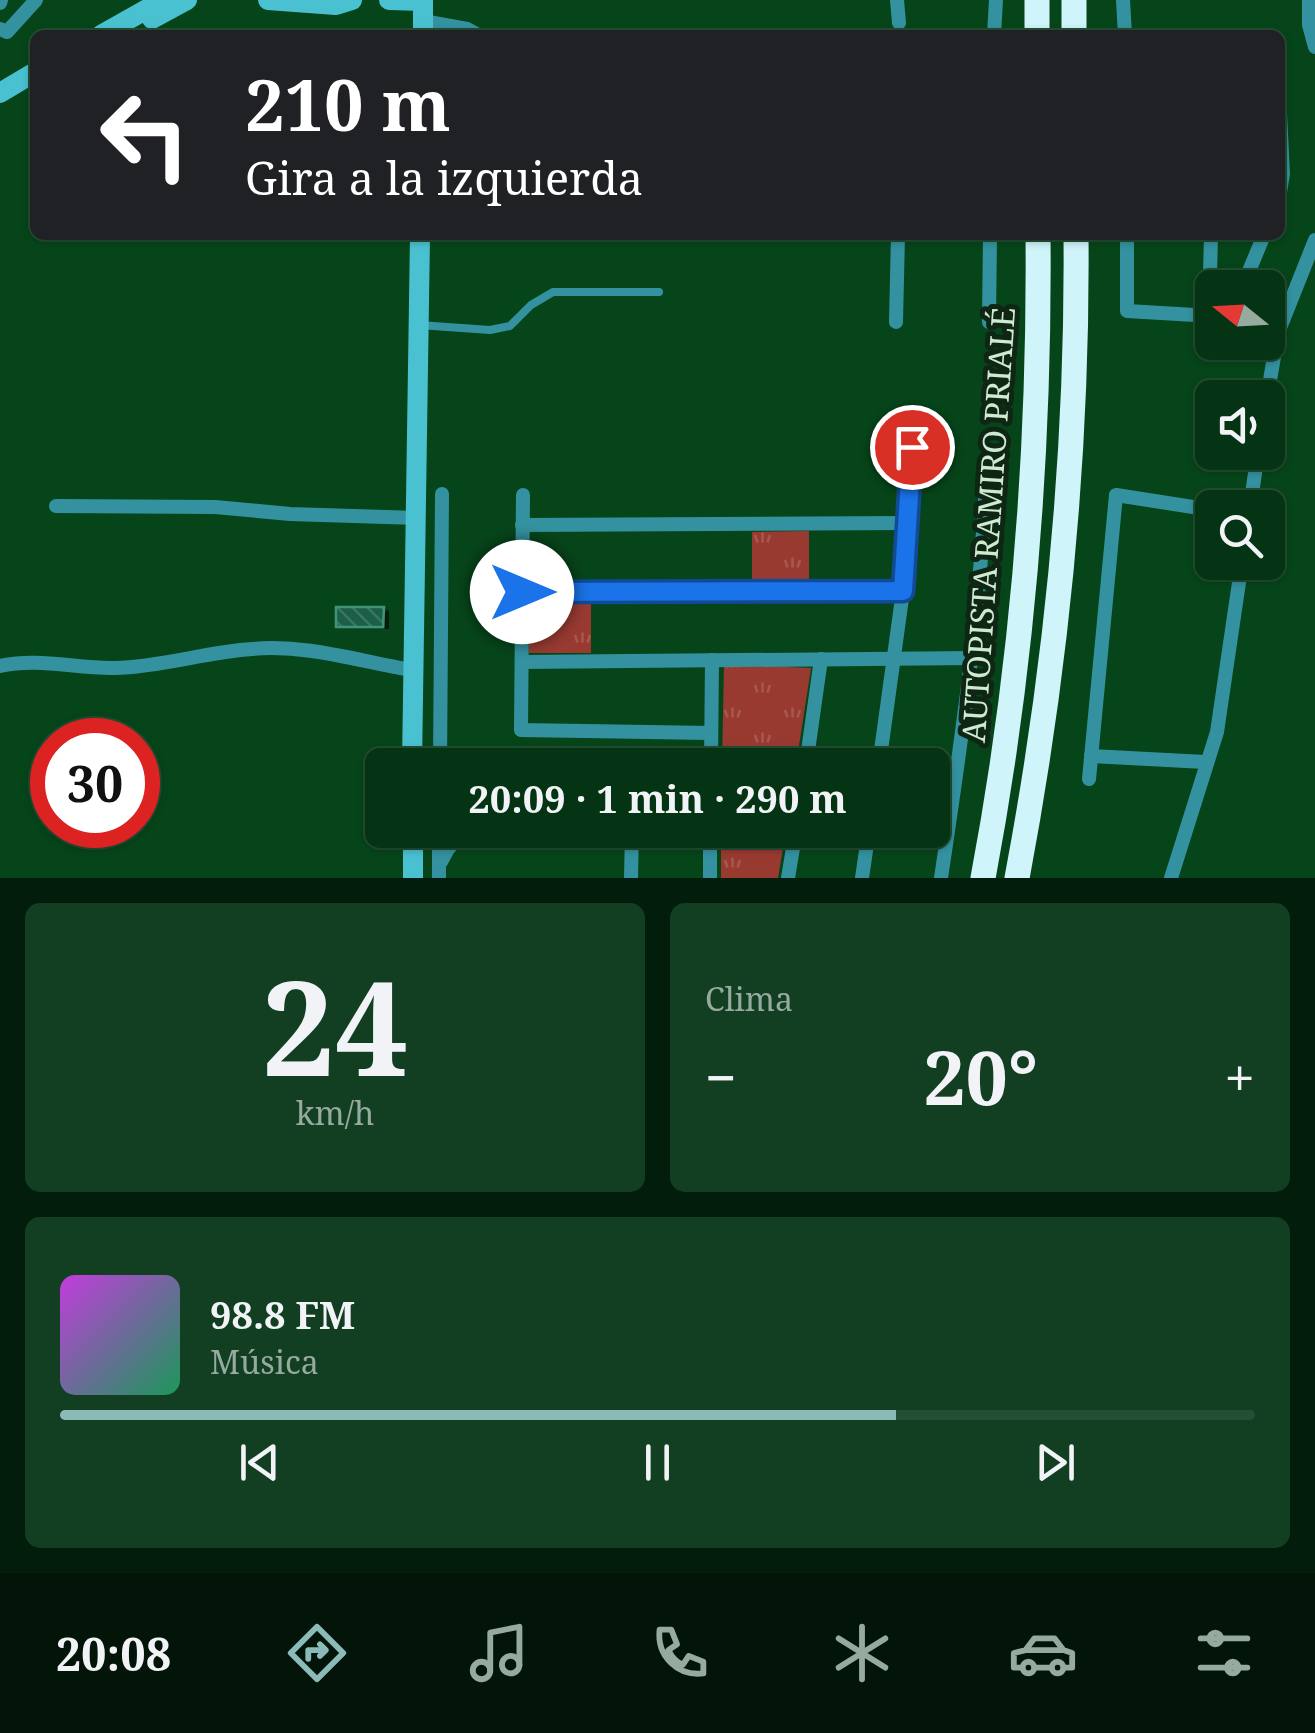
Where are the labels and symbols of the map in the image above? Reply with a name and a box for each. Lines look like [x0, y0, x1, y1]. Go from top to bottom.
north arrow [1195, 270, 1285, 360]
street label: AUTOPISTA RAMIRO PRIALÉ [951, 306, 1024, 744]
pin [870, 405, 955, 490]
position arrow [470, 540, 574, 644]
speed limit sign: 30 [30, 718, 160, 848]

